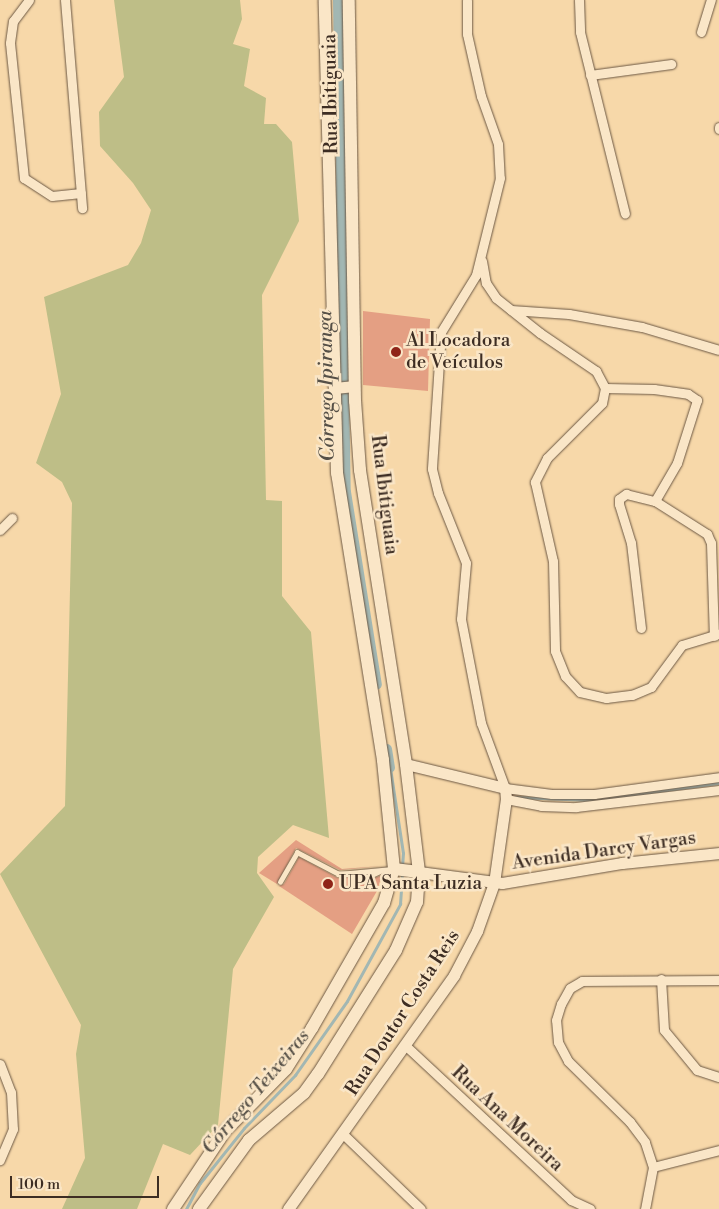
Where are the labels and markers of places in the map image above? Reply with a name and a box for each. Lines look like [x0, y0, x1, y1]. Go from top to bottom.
place label: Al Locadora de Veículos [406, 330, 510, 374]
marker: Al Locadora de Veículos [390, 346, 402, 358]
place label: UPA Santa Luzia [339, 873, 482, 895]
marker: UPA Santa Luzia [321, 877, 335, 891]

